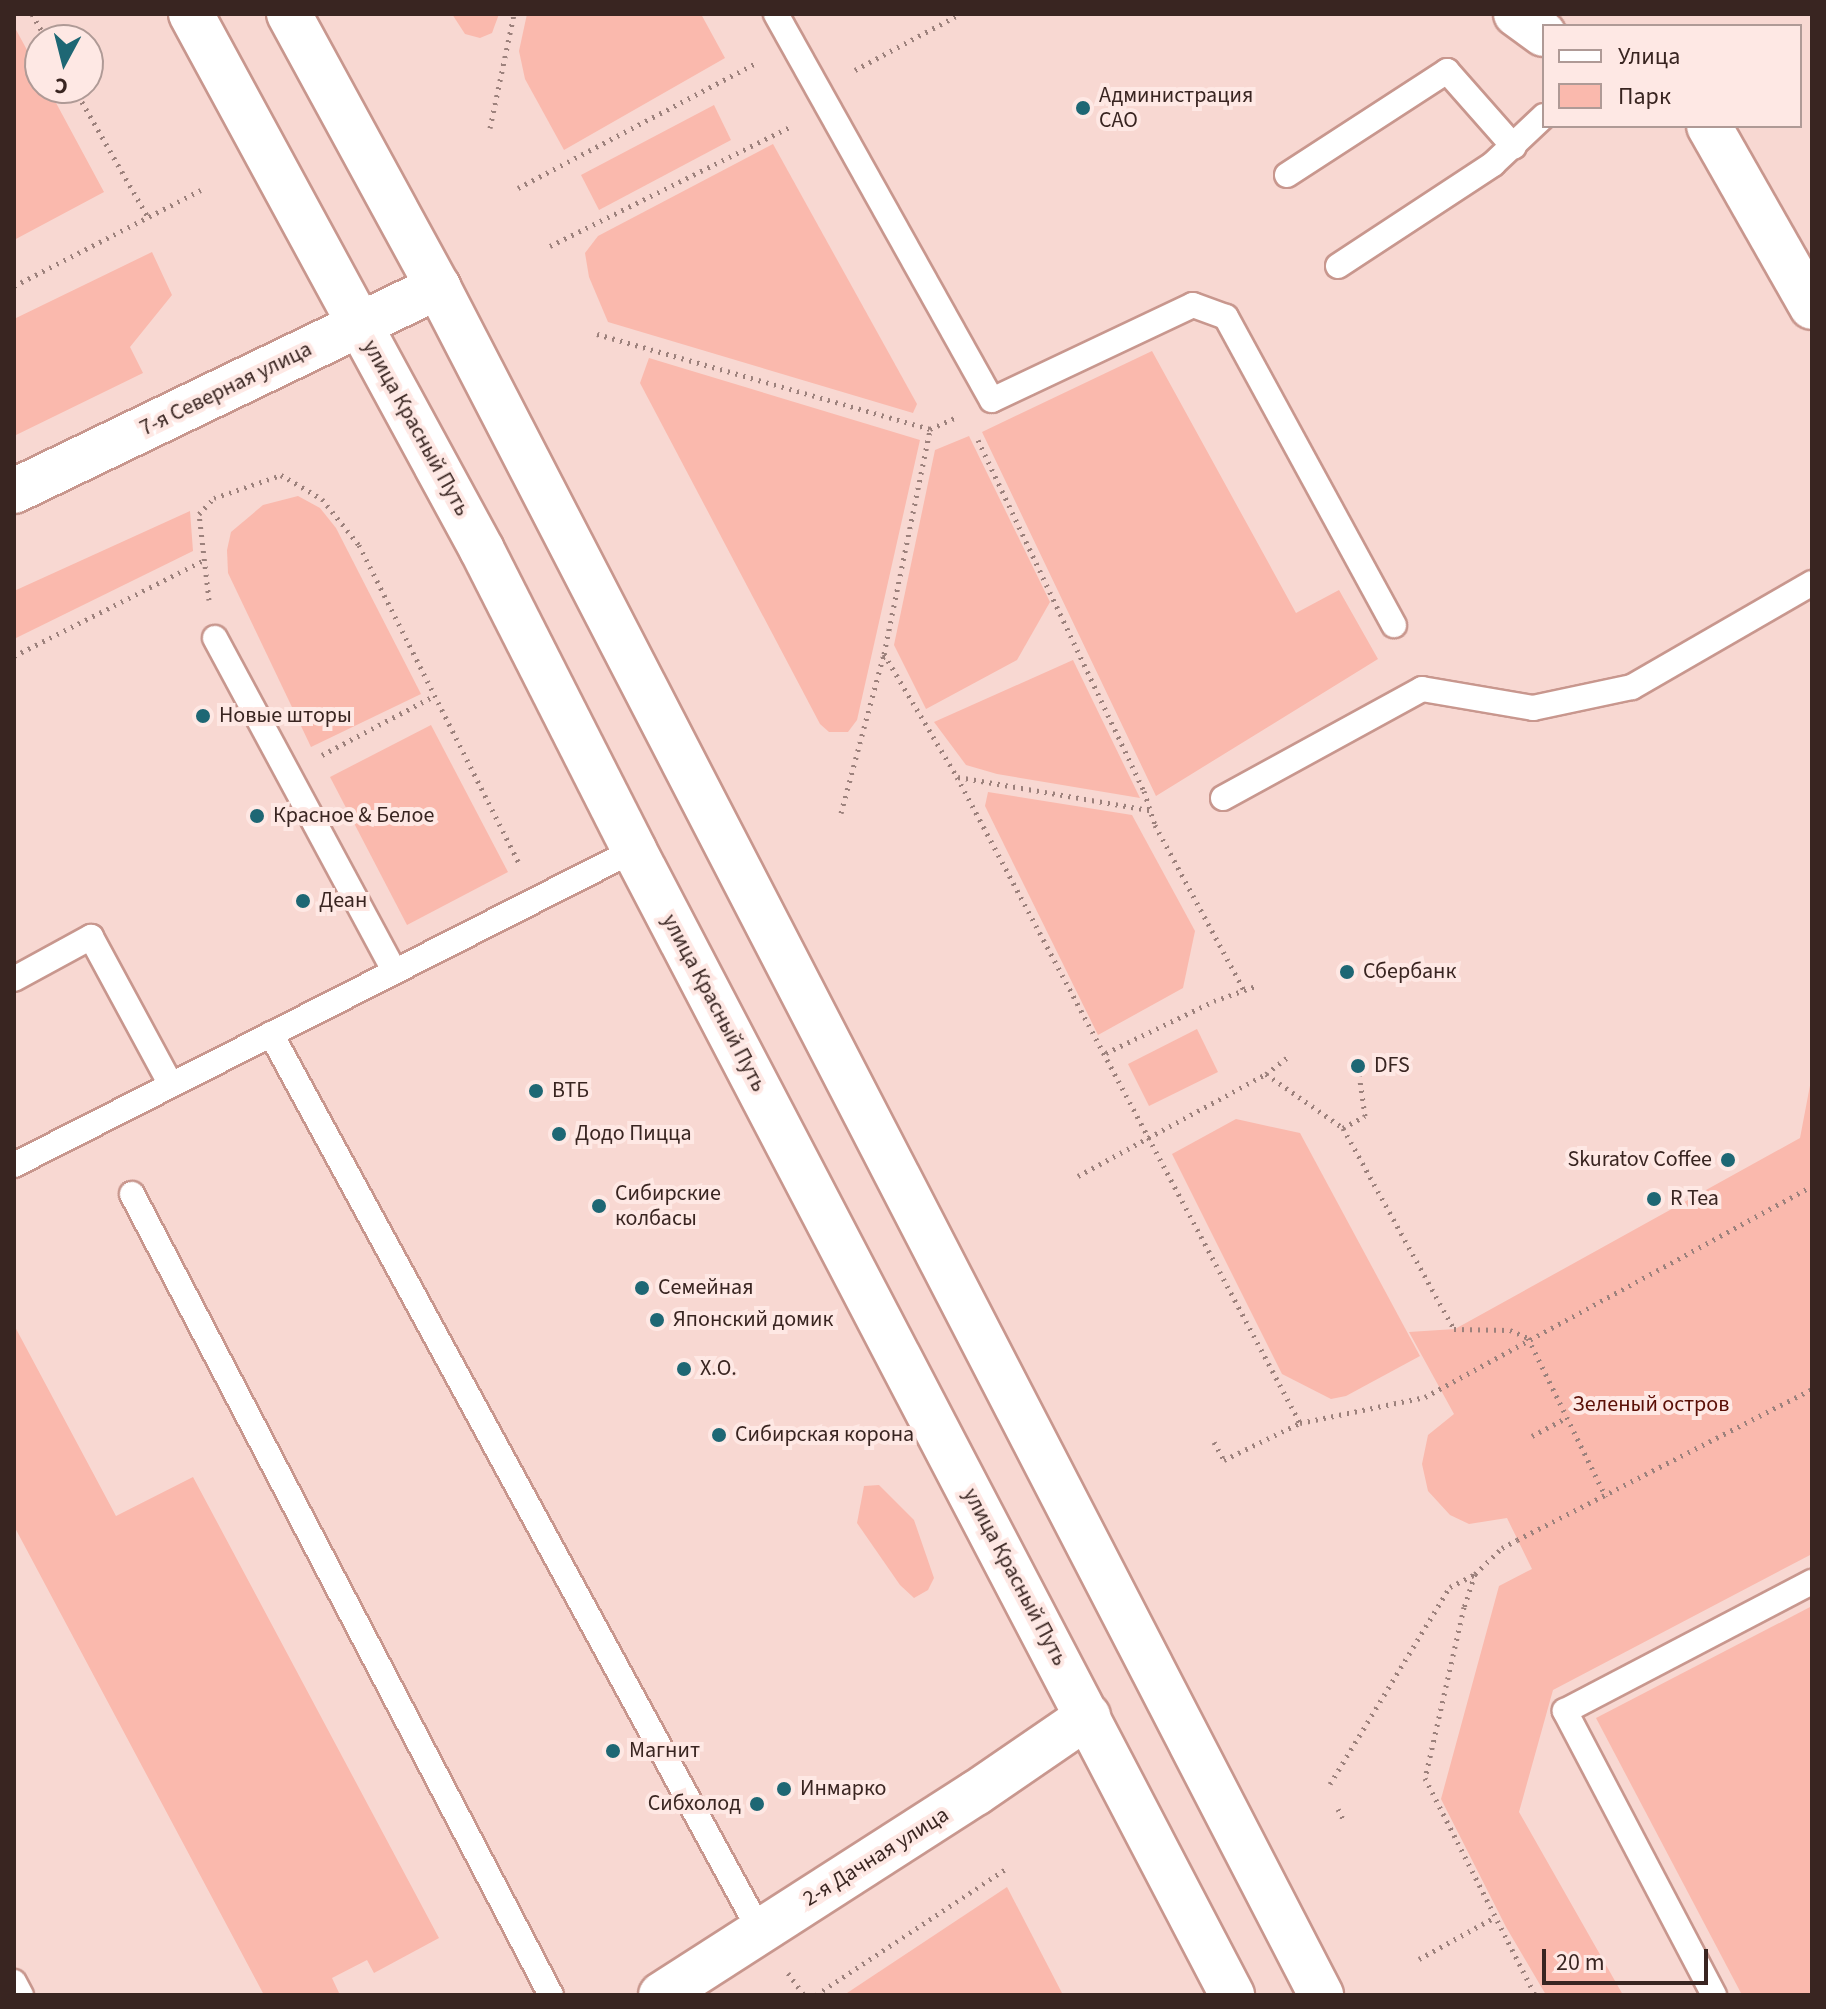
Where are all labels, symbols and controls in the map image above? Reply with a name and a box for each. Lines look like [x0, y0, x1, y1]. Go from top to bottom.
north arrow [24, 24, 104, 104]
legend [1542, 24, 1802, 128]
text: Улица [1618, 39, 1680, 74]
text: С [53, 69, 70, 102]
text: Парк [1618, 79, 1671, 114]
place label: Администрация САО [1099, 82, 1253, 134]
marker: Администрация САО [1074, 99, 1092, 117]
street label: улица Красный Путь [357, 335, 475, 521]
street label: 7-я Северная улица [136, 336, 316, 442]
place label: Новые шторы [219, 703, 352, 729]
marker: Новые шторы [194, 707, 212, 725]
place label: Красное & Белое [273, 803, 434, 829]
marker: Красное & Белое [248, 807, 266, 825]
place label: Деан [319, 888, 367, 914]
marker: Деан [294, 892, 312, 910]
street label: улица Красный Путь [656, 910, 772, 1096]
place label: Сбербанк [1363, 959, 1456, 985]
marker: Сбербанк [1338, 963, 1356, 981]
place label: DFS [1374, 1053, 1410, 1079]
marker: DFS [1349, 1057, 1367, 1075]
place label: ВТБ [552, 1078, 589, 1104]
marker: ВТБ [527, 1082, 545, 1100]
place label: Додо Пицца [575, 1121, 692, 1147]
marker: Додо Пицца [550, 1125, 568, 1143]
place label: Skuratov Coffee [1567, 1147, 1712, 1173]
marker: Skuratov Coffee [1719, 1151, 1737, 1169]
place label: Сибирские колбасы [615, 1180, 721, 1232]
place label: R Tea [1670, 1186, 1719, 1212]
marker: R Tea [1645, 1190, 1663, 1208]
marker: Сибирские колбасы [590, 1197, 608, 1215]
place label: Семейная [658, 1275, 754, 1301]
marker: Семейная [633, 1279, 651, 1297]
place label: Японский домик [673, 1307, 833, 1333]
marker: Японский домик [648, 1311, 666, 1329]
place label: X.O. [700, 1356, 737, 1382]
marker: X.O. [675, 1360, 693, 1378]
park label: Зеленый остров [1573, 1392, 1729, 1418]
place label: Сибирская корона [735, 1422, 914, 1448]
marker: Сибирская корона [710, 1426, 728, 1444]
street label: улица Красный Путь [957, 1484, 1073, 1670]
place label: Магнит [629, 1738, 700, 1764]
marker: Магнит [604, 1742, 622, 1760]
place label: Инмарко [800, 1776, 886, 1802]
marker: Инмарко [775, 1780, 793, 1798]
place label: Сибхолод [648, 1791, 741, 1817]
marker: Сибхолод [748, 1795, 766, 1813]
street label: 2-я Дачная улица [798, 1802, 954, 1912]
scale bar [1546, 1933, 1712, 1983]
text: 20 m [1556, 1945, 1605, 1980]

